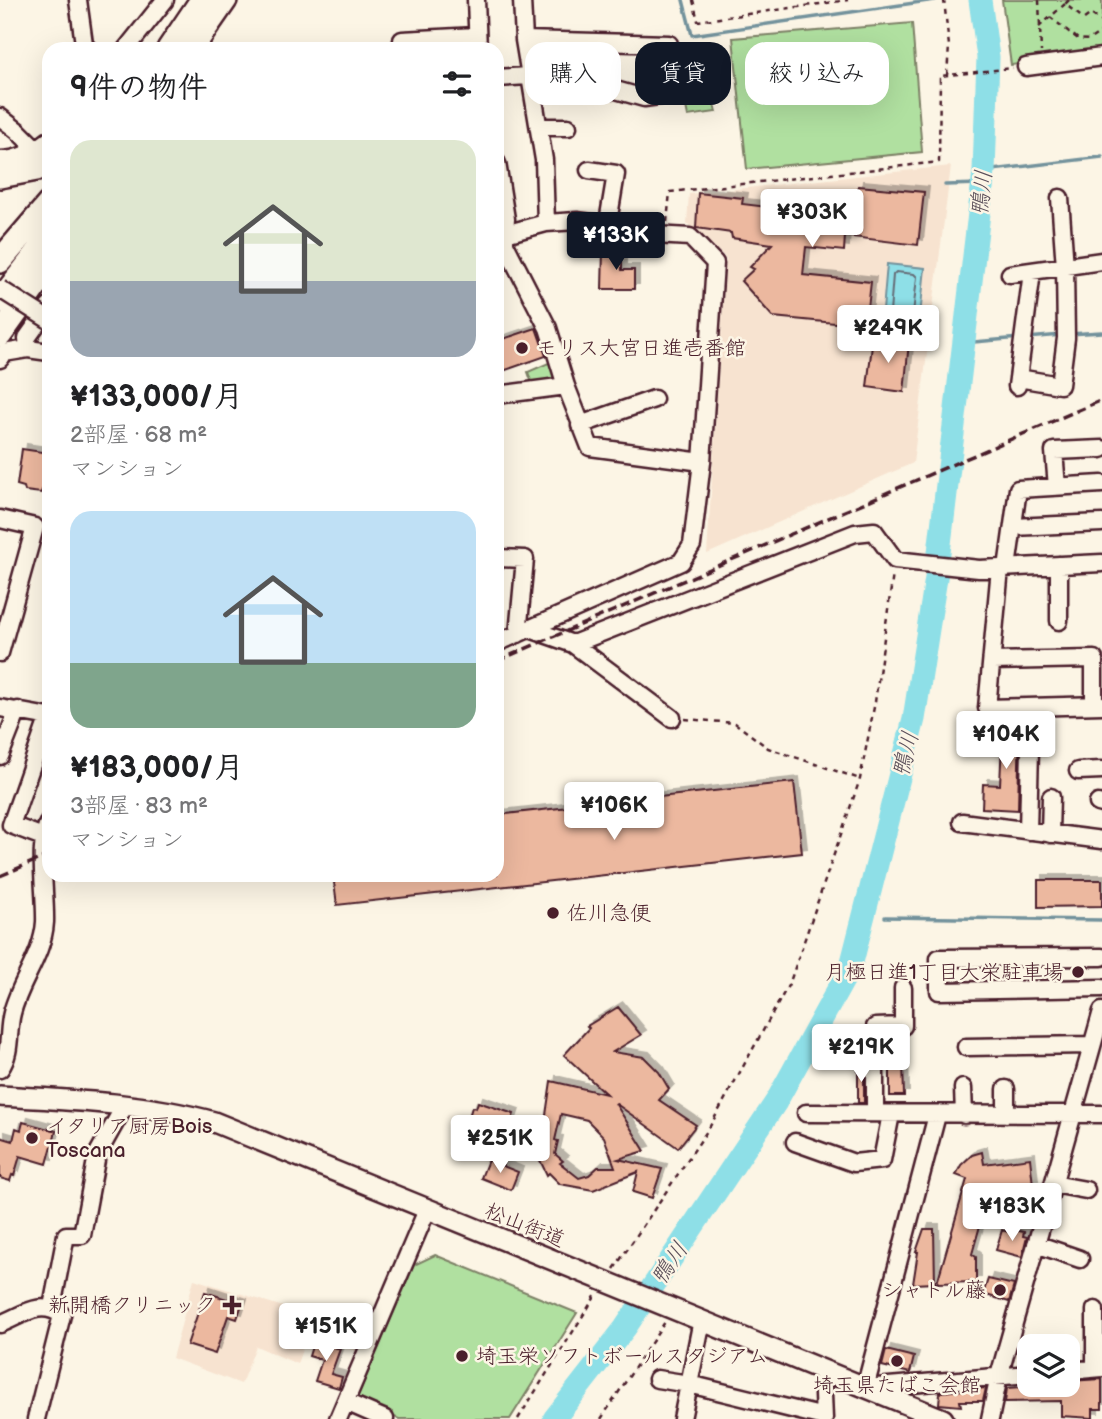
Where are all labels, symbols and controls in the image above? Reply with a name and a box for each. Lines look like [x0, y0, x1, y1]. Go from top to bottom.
chip: 購入 [525, 42, 621, 105]
chip: 賃貸 [635, 42, 731, 105]
chip: 絞り込み [745, 42, 889, 105]
icon: filters [438, 65, 476, 103]
text: 9件の物件 [70, 70, 208, 106]
water label: 鴨川 [966, 169, 998, 217]
icon: home [210, 186, 336, 312]
pin: ¥303K [763, 190, 861, 249]
text: ¥303K [777, 198, 847, 226]
pin: ¥133K [567, 212, 665, 272]
text: ¥133K [583, 221, 649, 249]
pin: ¥249K [839, 306, 937, 365]
text: ¥249K [853, 314, 923, 342]
place label: モリス大宮日進壱番館 [536, 336, 746, 361]
marker: モリス大宮日進壱番館 [514, 340, 530, 356]
text: ¥133,000/月 [70, 379, 243, 415]
text: 2部屋 · 68 m² [70, 421, 207, 449]
text: マンション [70, 455, 184, 483]
icon: home [210, 557, 336, 683]
pin: ¥104K [957, 712, 1055, 771]
text: ¥104K [972, 720, 1040, 748]
water label: 鴨川 [887, 729, 925, 780]
text: ¥183,000/月 [70, 750, 244, 786]
pin: ¥106K [565, 782, 663, 842]
text: ¥106K [580, 791, 648, 819]
text: 3部屋 · 83 m² [70, 792, 208, 820]
text: マンション [70, 826, 184, 854]
place label: 佐川急便 [567, 901, 651, 926]
marker: 佐川急便 [545, 905, 561, 921]
place label: 月極日進1丁目大栄駐車場 [825, 960, 1064, 985]
marker: 月極日進1丁目大栄駐車場 [1070, 964, 1086, 980]
pin: ¥219K [812, 1024, 910, 1084]
text: ¥219K [828, 1033, 894, 1061]
place label: イタリア厨房Bois Toscana [46, 1114, 212, 1163]
pin: ¥251K [451, 1116, 549, 1175]
text: ¥251K [467, 1124, 533, 1152]
marker: イタリア厨房Bois Toscana [24, 1130, 40, 1146]
pin: ¥183K [963, 1184, 1061, 1243]
text: ¥183K [979, 1192, 1045, 1220]
street label: 松山街道 [481, 1198, 568, 1253]
water label: 鴨川 [645, 1237, 694, 1290]
place label: シャトル藤 [881, 1278, 986, 1303]
marker: シャトル藤 [992, 1282, 1008, 1298]
place label: 新開橋クリニック [48, 1293, 216, 1318]
marker: 新開橋クリニック [222, 1295, 242, 1315]
pin: ¥151K [277, 1304, 375, 1363]
text: ¥151K [295, 1312, 357, 1340]
map controls [1017, 1334, 1080, 1397]
button: layers [1017, 1334, 1080, 1397]
place label: 埼玉栄ソフトボールスタジアム [476, 1344, 768, 1369]
marker: 埼玉栄ソフトボールスタジアム [454, 1348, 470, 1364]
marker: 埼玉県たばこ会館 [889, 1353, 905, 1369]
place label: 埼玉県たばこ会館 [813, 1373, 981, 1398]

